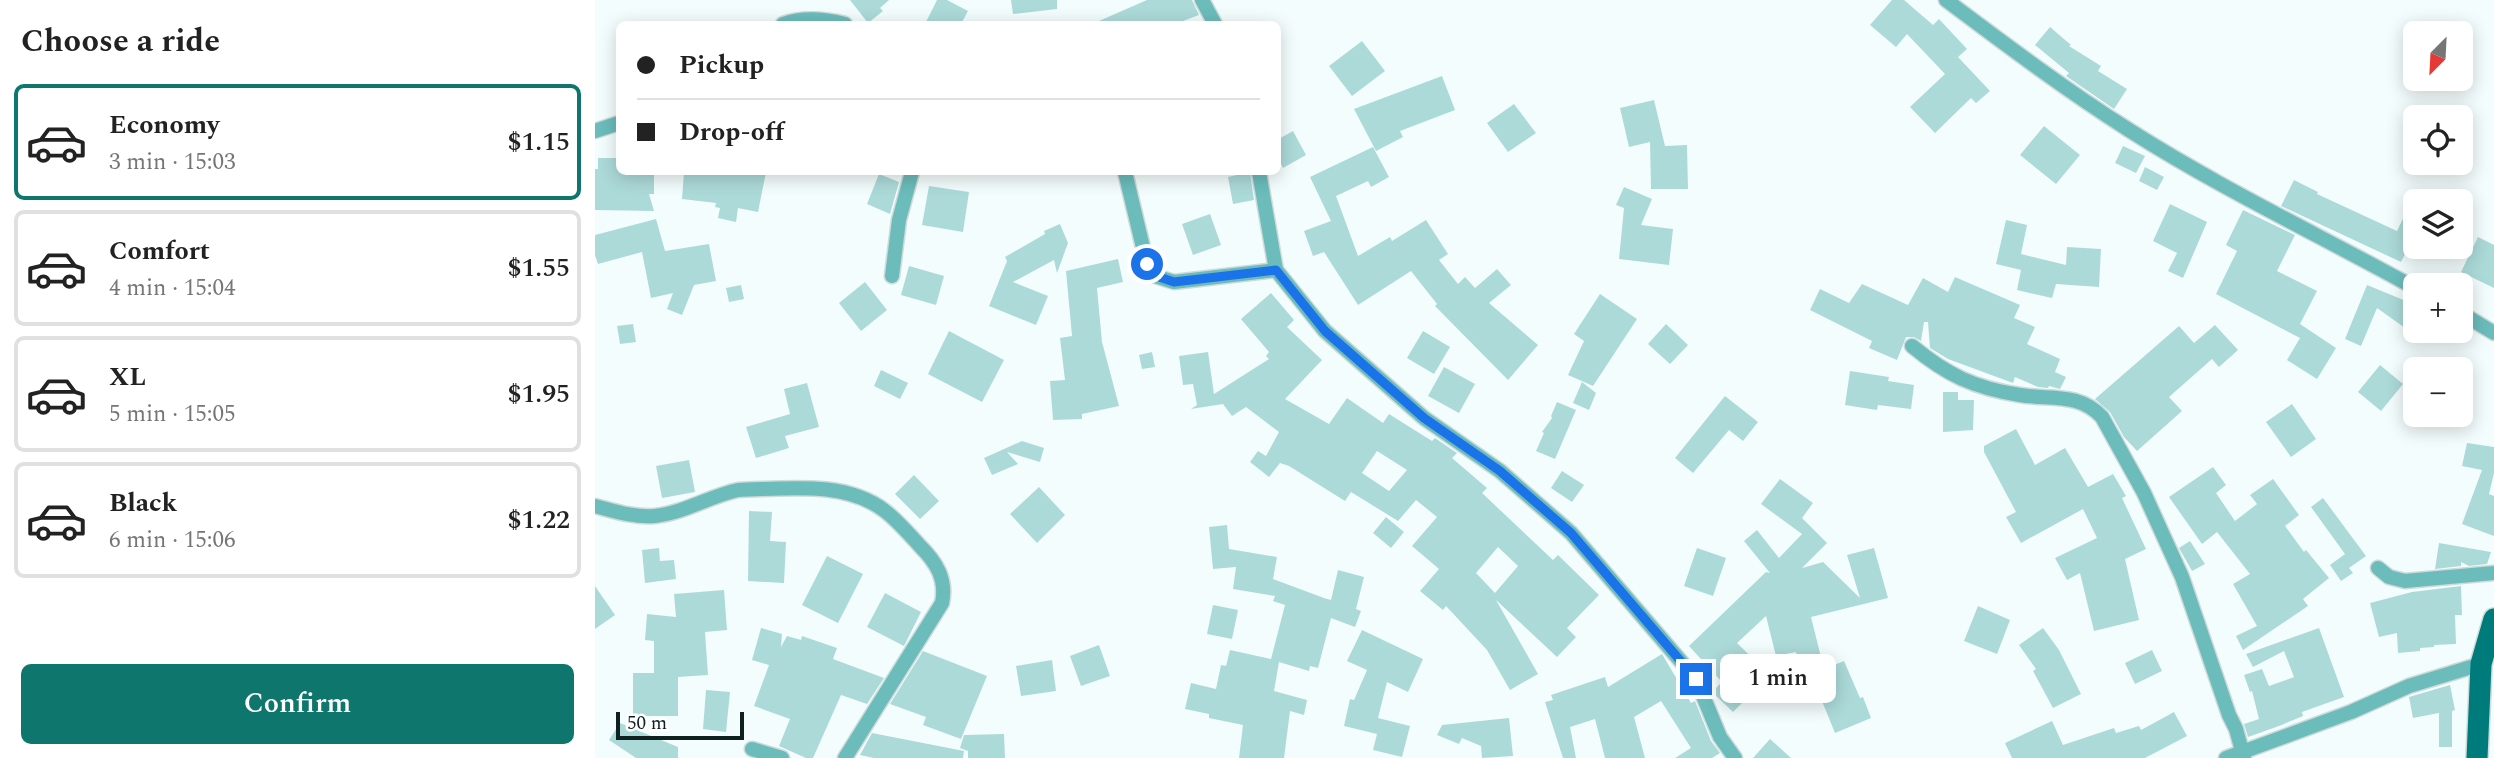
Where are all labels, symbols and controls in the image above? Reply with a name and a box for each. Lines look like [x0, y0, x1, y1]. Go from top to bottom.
text: Choose a ride [21, 17, 220, 66]
north arrow [2403, 21, 2473, 91]
map controls [2403, 21, 2473, 427]
text: Pickup [679, 45, 764, 85]
text: Economy [109, 105, 219, 145]
button: locate [2403, 105, 2473, 175]
icon: car [25, 111, 88, 174]
text: Drop-off [679, 112, 784, 152]
text: $1.15 [507, 122, 570, 162]
text: 3 min · 15:03 [109, 145, 236, 180]
button: layers [2403, 189, 2473, 259]
text: Comfort [109, 231, 210, 271]
icon: car [25, 237, 88, 300]
text: $1.55 [507, 248, 570, 288]
route start [1131, 248, 1163, 280]
text: 4 min · 15:04 [109, 271, 236, 306]
button: + [2403, 273, 2473, 343]
text: XL [109, 357, 146, 397]
button: − [2403, 357, 2473, 427]
icon: car [25, 363, 88, 426]
text: $1.95 [507, 374, 570, 414]
text: 5 min · 15:05 [109, 397, 236, 432]
text: Black [109, 483, 177, 523]
icon: car [25, 489, 88, 552]
text: $1.22 [507, 500, 570, 540]
text: 6 min · 15:06 [109, 523, 236, 558]
callout: 1 min [1721, 654, 1836, 704]
text: 1 min [1748, 661, 1808, 696]
route end [1680, 663, 1712, 695]
button: Confirm [21, 664, 574, 744]
scale bar [616, 709, 744, 741]
text: 50 m [627, 709, 667, 738]

